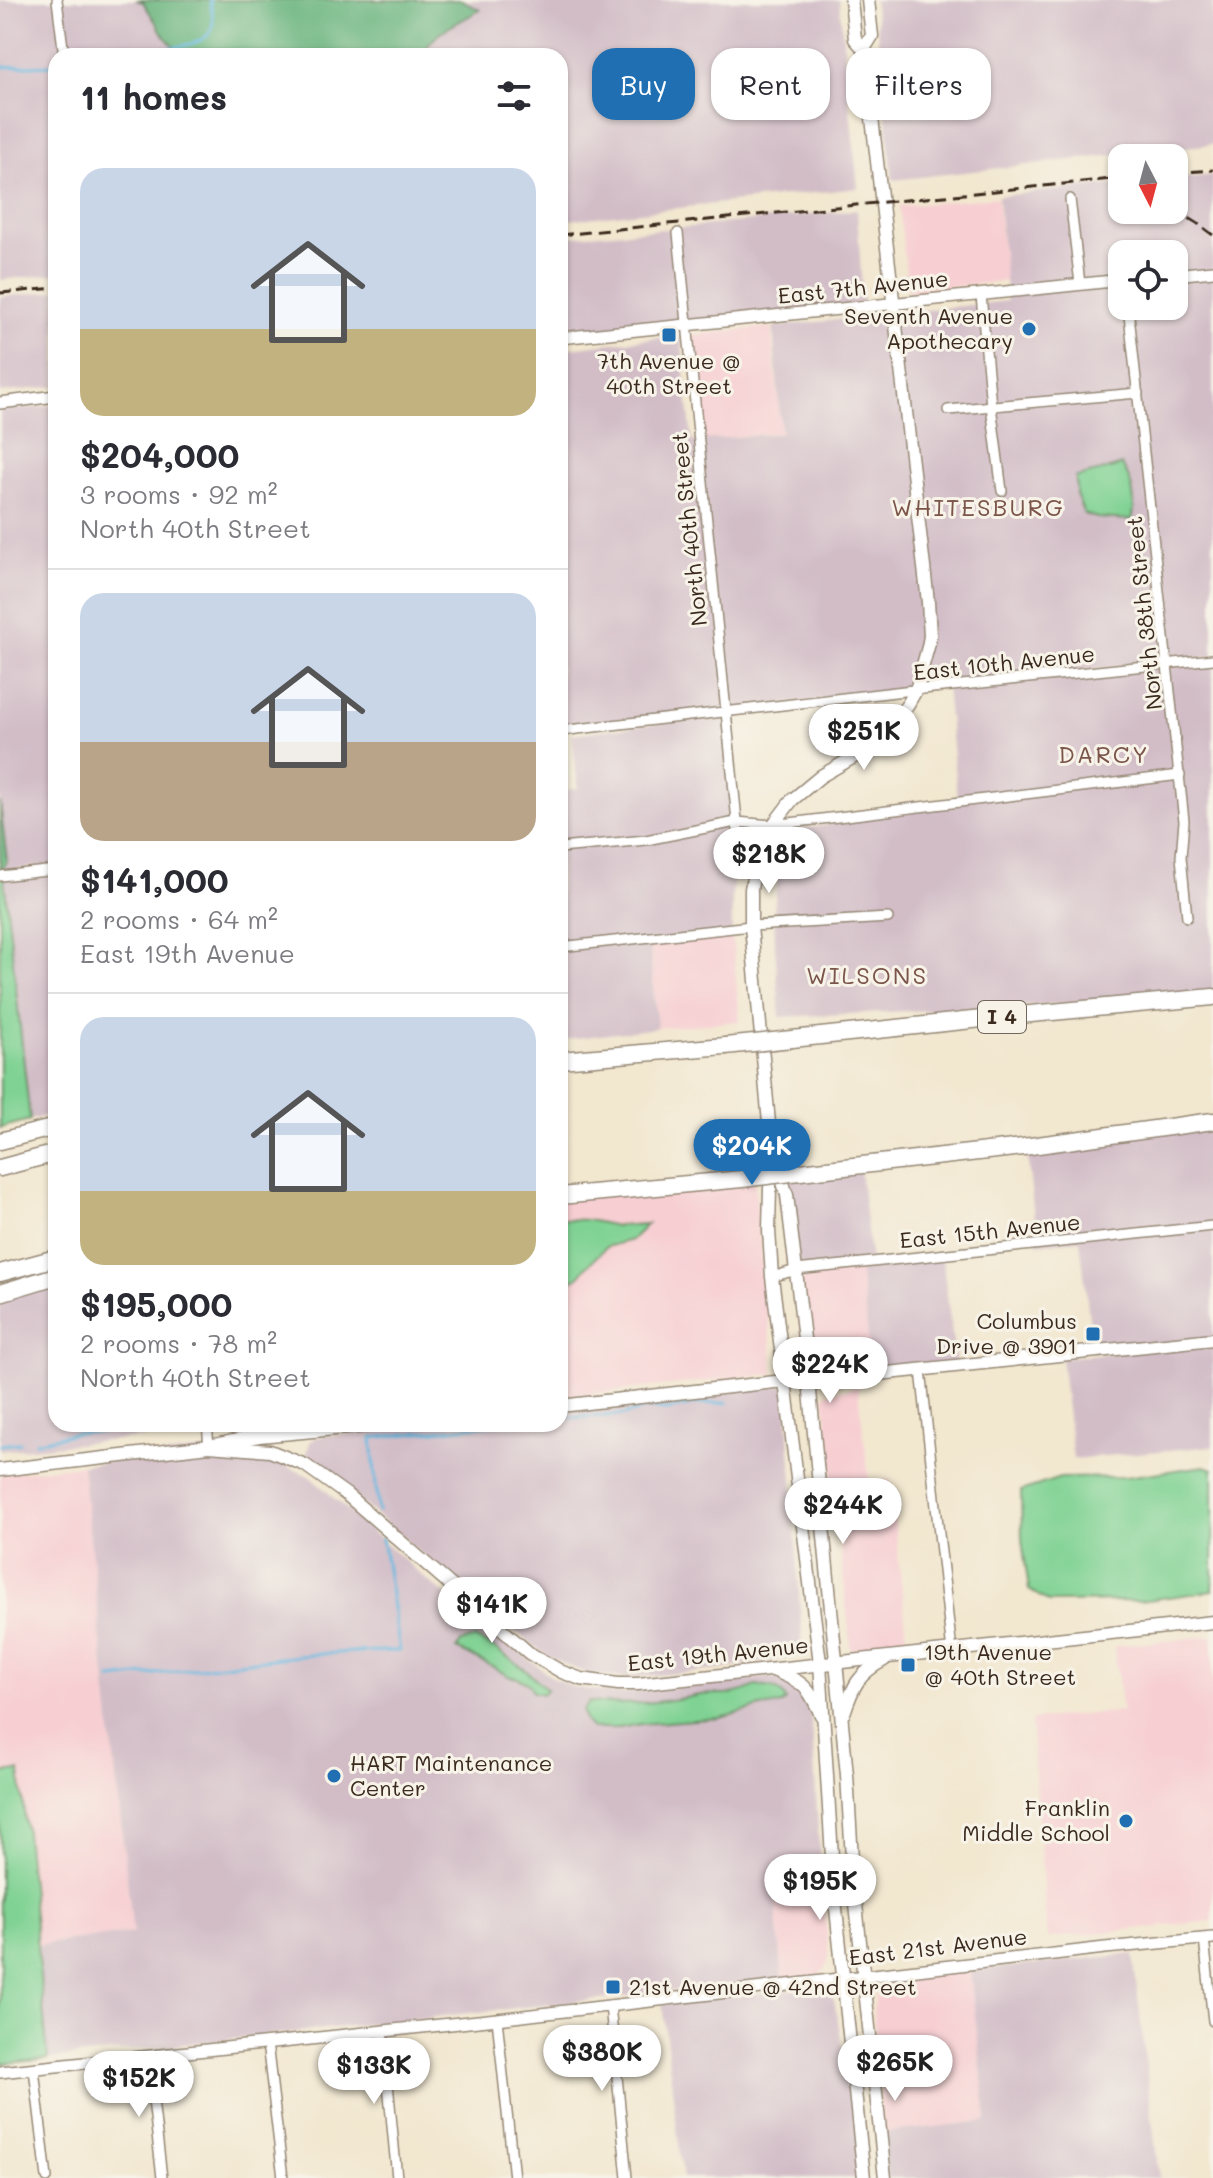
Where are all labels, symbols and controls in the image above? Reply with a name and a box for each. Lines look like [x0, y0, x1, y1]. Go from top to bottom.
chip: Buy [592, 48, 695, 120]
chip: Rent [711, 48, 830, 120]
chip: Filters [846, 48, 991, 120]
text: 11 homes [80, 74, 227, 119]
icon: filters [492, 74, 536, 118]
north arrow [1108, 144, 1188, 224]
map controls [1108, 144, 1188, 320]
icon: home [236, 220, 380, 364]
button: locate [1108, 240, 1188, 320]
street label: East 7th Avenue [776, 263, 950, 310]
place label: Seventh Avenue Apothecary [844, 301, 1013, 355]
marker: Seventh Avenue Apothecary [1020, 320, 1038, 338]
marker: 7th Avenue @ 40th Street [660, 326, 678, 344]
place label: 7th Avenue @ 40th Street [597, 346, 741, 400]
street label: North 40th Street [664, 431, 713, 628]
text: $204,000 [80, 432, 239, 477]
text: 3 rooms · 92 m² [80, 477, 278, 511]
district label: WHITESBURG [891, 491, 1065, 522]
text: North 40th Street [80, 511, 311, 545]
street label: North 38th Street [1119, 515, 1168, 711]
street label: East 10th Avenue [912, 639, 1096, 686]
icon: home [236, 645, 380, 789]
pin: $251K [808, 704, 920, 772]
text: $251K [827, 713, 901, 747]
district label: DARCY [1058, 738, 1150, 769]
pin: $218K [713, 827, 825, 895]
text: $218K [731, 836, 807, 870]
text: $141,000 [80, 857, 229, 902]
text: 2 rooms · 64 m² [80, 902, 278, 936]
text: East 19th Avenue [80, 936, 295, 970]
district label: WILSONS [806, 959, 928, 990]
road number: I 4 [978, 1001, 1026, 1033]
icon: home [236, 1069, 380, 1213]
pin: $204K [696, 1119, 808, 1187]
text: $204K [712, 1128, 792, 1162]
street label: East 15th Avenue [898, 1207, 1082, 1254]
text: $195,000 [80, 1281, 232, 1326]
place label: Columbus Drive @ 3901 [936, 1306, 1077, 1360]
marker: Columbus Drive @ 3901 [1084, 1325, 1102, 1343]
text: 2 rooms · 78 m² [80, 1326, 277, 1360]
pin: $224K [774, 1337, 886, 1405]
text: $224K [791, 1346, 869, 1380]
text: North 40th Street [80, 1360, 311, 1394]
pin: $244K [787, 1478, 899, 1546]
text: $244K [803, 1487, 883, 1521]
pin: $141K [436, 1577, 548, 1645]
text: $141K [456, 1586, 528, 1620]
street label: East 19th Avenue [626, 1630, 810, 1677]
place label: 19th Avenue @ 40th Street [924, 1637, 1076, 1691]
marker: 19th Avenue @ 40th Street [899, 1656, 917, 1674]
place label: HART Maintenance Center [350, 1748, 552, 1802]
marker: HART Maintenance Center [325, 1767, 343, 1785]
place label: Franklin Middle School [962, 1793, 1110, 1847]
marker: Franklin Middle School [1117, 1812, 1135, 1830]
pin: $195K [764, 1854, 876, 1922]
text: $195K [782, 1863, 858, 1897]
street label: East 21st Avenue [847, 1921, 1029, 1972]
place label: 21st Avenue @ 42nd Street [629, 1972, 917, 2001]
marker: 21st Avenue @ 42nd Street [604, 1978, 622, 1996]
pin: $380K [546, 2025, 658, 2093]
text: $380K [561, 2034, 643, 2068]
pin: $265K [839, 2035, 951, 2103]
pin: $133K [318, 2038, 430, 2106]
text: $265K [856, 2044, 934, 2078]
text: $133K [336, 2047, 412, 2081]
pin: $152K [83, 2051, 195, 2119]
text: $152K [102, 2060, 176, 2094]

